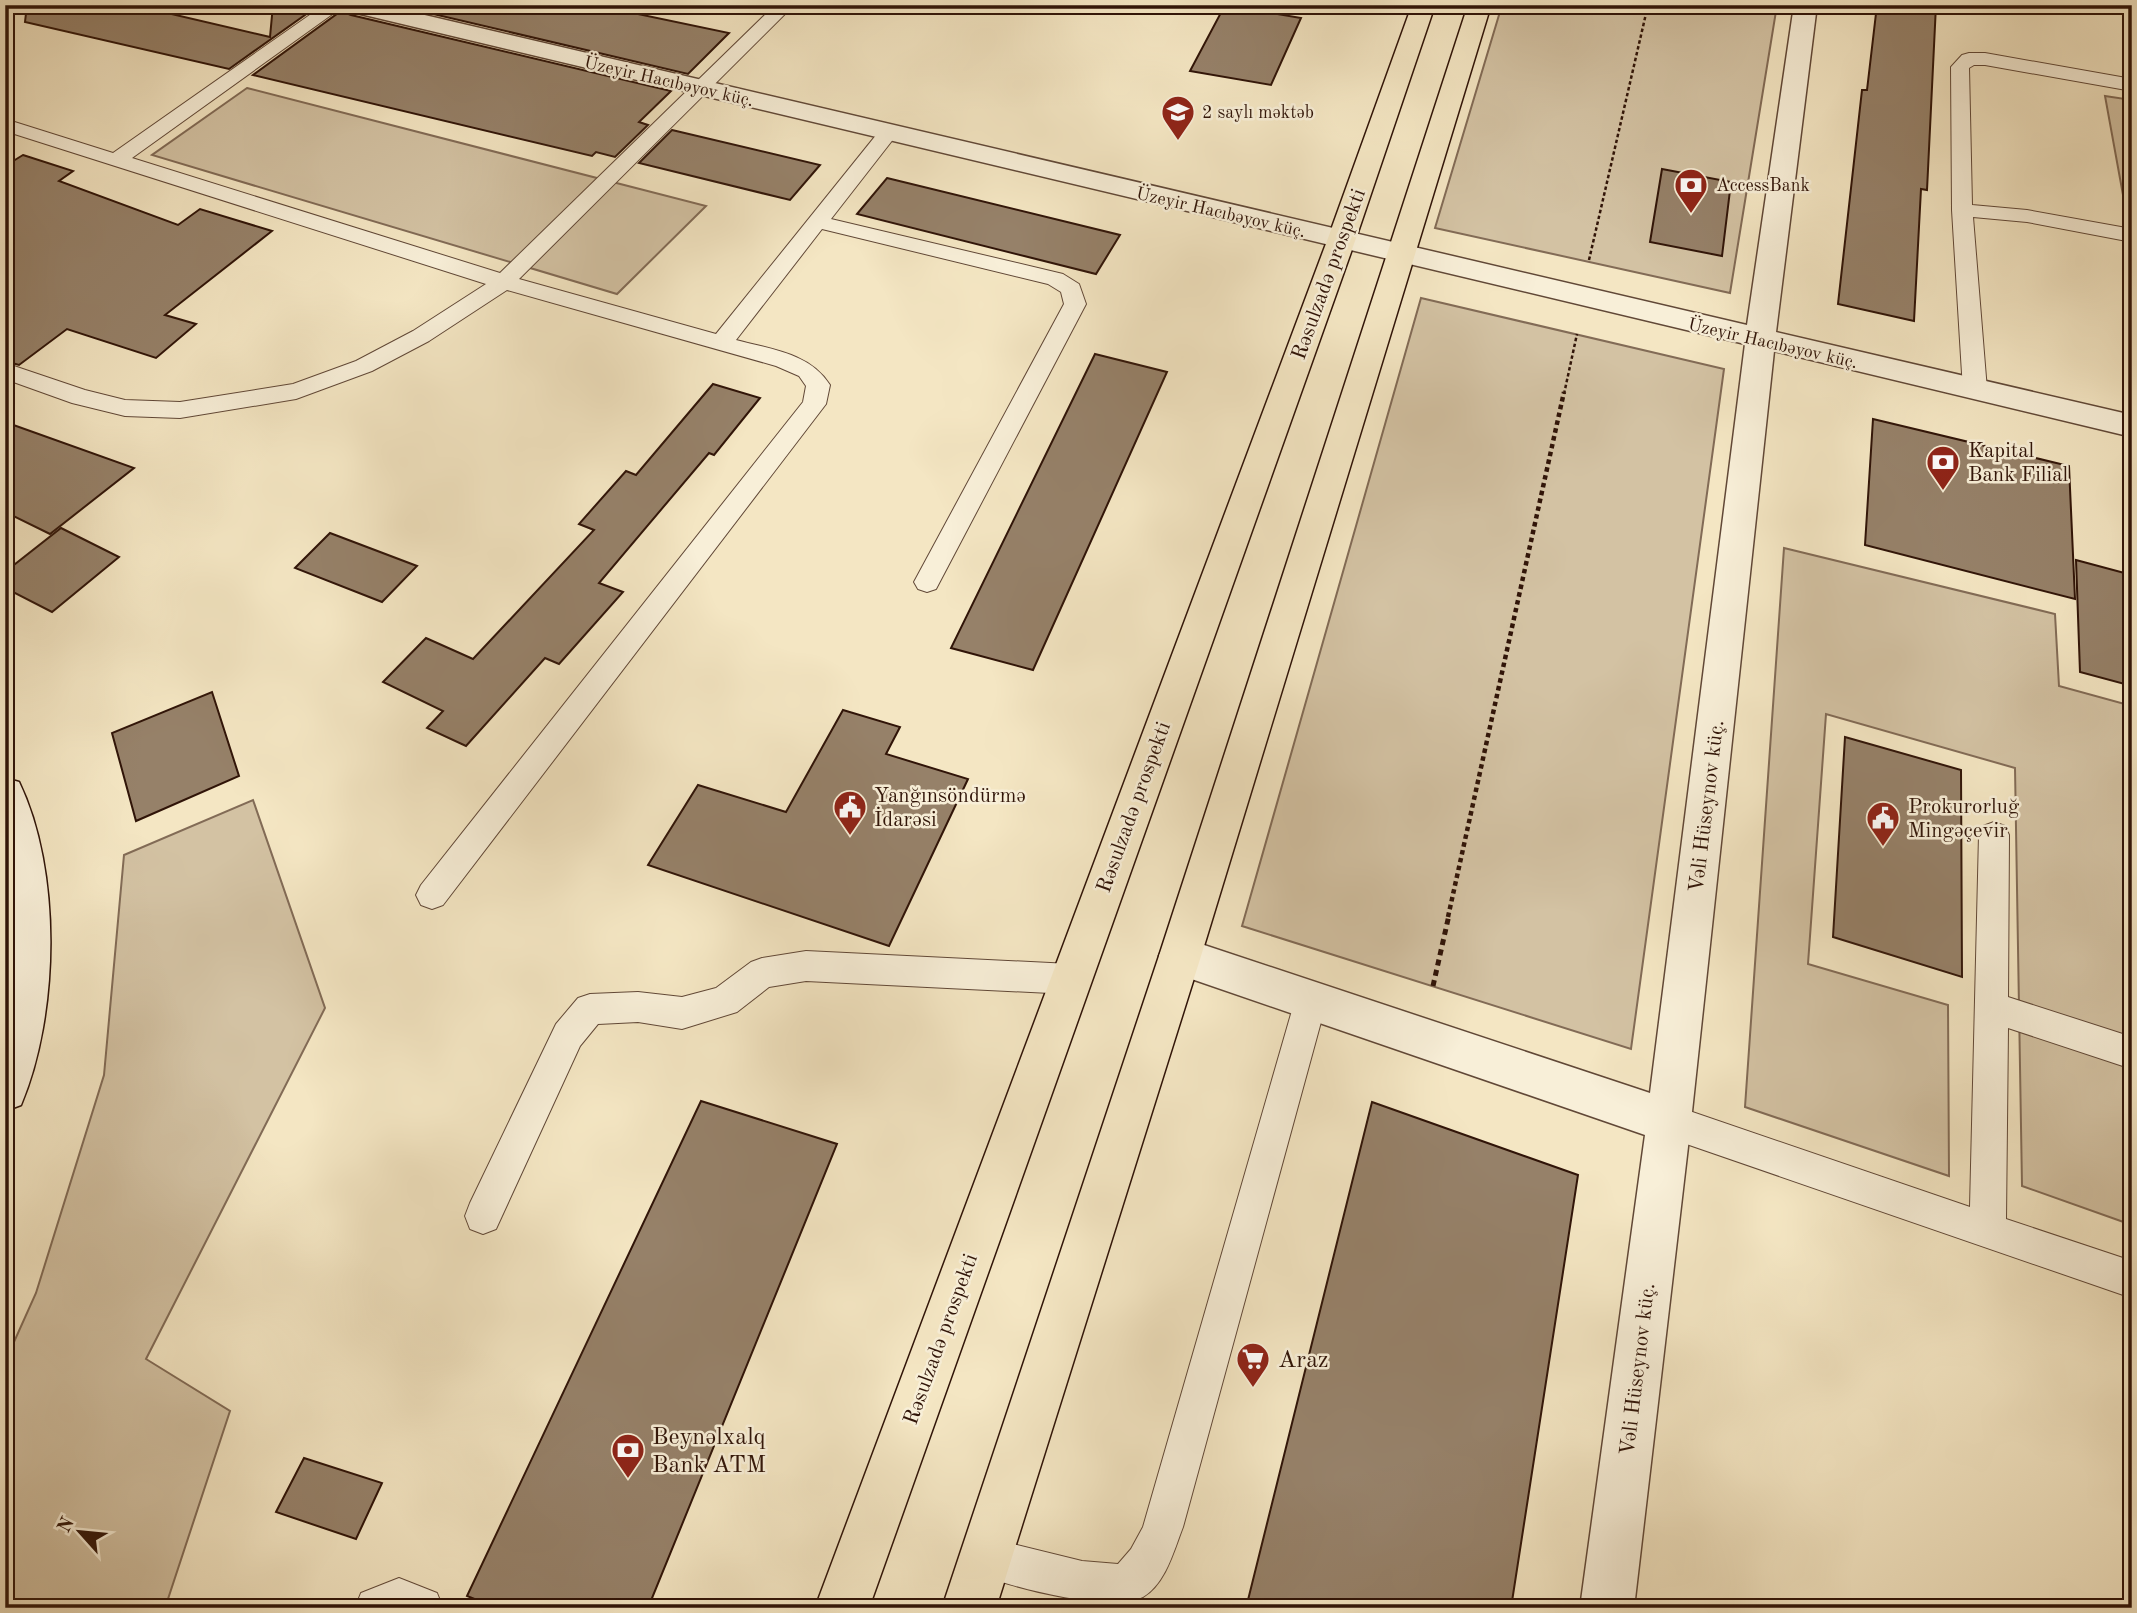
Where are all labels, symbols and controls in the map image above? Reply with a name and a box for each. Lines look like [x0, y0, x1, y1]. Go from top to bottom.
street label: Üzeyir Hacıbəyov küç. [582, 50, 756, 110]
school or university icon: 2 saylı məktəb [1159, 93, 1197, 142]
place label: 2 saylı məktəb [1202, 104, 1314, 122]
bank icon: AccessBank [1672, 166, 1710, 215]
place label: AccessBank [1716, 177, 1810, 195]
street label: Üzeyir Hacıbəyov küç. [1134, 181, 1308, 241]
street label: Rəsulzadə prospekti [1289, 186, 1370, 363]
street label: Üzeyir Hacıbəyov küç. [1686, 312, 1860, 372]
place label: Kapital Bank Filial [1968, 441, 2069, 486]
bank icon: Kapital Bank Filial [1924, 443, 1962, 492]
street label: Rəsulzadə prospekti [1094, 719, 1175, 896]
street label: Vəli Hüseynov küç. [1686, 719, 1729, 894]
place label: Yanğınsöndürmə İdarəsi [874, 786, 1026, 831]
public building icon: Yanğınsöndürmə İdarəsi [831, 788, 869, 837]
place label: Prokurorluğ Mingəçevir [1908, 797, 2020, 842]
public building icon: Prokurorluğ Mingəçevir [1864, 799, 1902, 848]
street label: Rəsulzadə prospekti [901, 1251, 982, 1428]
street label: Vəli Hüseynov küç. [1617, 1282, 1660, 1457]
supermarket icon: Araz [1234, 1340, 1272, 1389]
place label: Araz [1278, 1349, 1329, 1373]
place label: Beynəlxalq Bank ATM [652, 1426, 766, 1478]
bank icon: Beynəlxalq Bank ATM [609, 1431, 647, 1480]
north arrow [46, 1498, 116, 1568]
text: N [55, 1514, 79, 1536]

